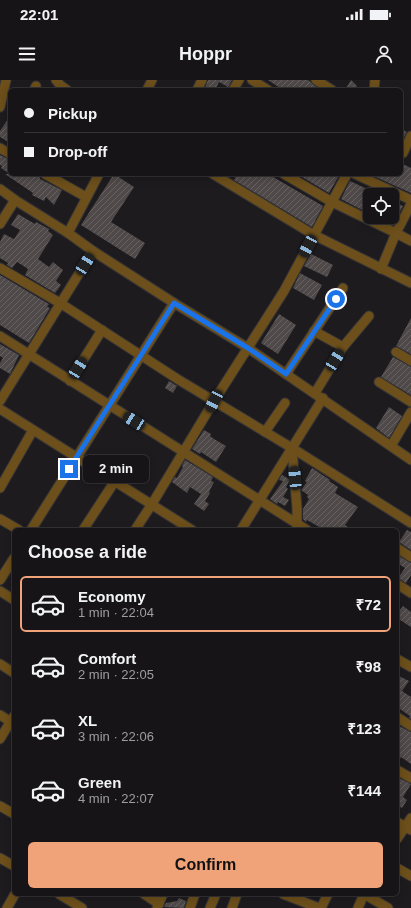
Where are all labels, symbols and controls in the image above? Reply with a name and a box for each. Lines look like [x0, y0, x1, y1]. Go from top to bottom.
text: 22:01 [20, 6, 58, 23]
icon: menu [16, 43, 38, 65]
icon: person [373, 43, 395, 65]
text: Hoppr [179, 44, 232, 64]
text: Pickup [48, 105, 97, 122]
text: Drop-off [48, 143, 107, 160]
map controls [363, 188, 399, 224]
button: locate [363, 188, 399, 224]
car [297, 233, 319, 259]
car [74, 251, 96, 277]
route start [327, 290, 345, 308]
car [324, 347, 346, 373]
car [67, 355, 89, 381]
car [203, 388, 225, 414]
car [121, 410, 147, 432]
callout: 2 min [83, 455, 149, 483]
route end [60, 460, 78, 478]
text: 2 min [99, 461, 133, 476]
car [288, 466, 302, 490]
text: Choose a ride [28, 542, 147, 562]
icon: car [30, 586, 66, 622]
text: Economy [78, 588, 146, 605]
text: ₹72 [356, 596, 381, 613]
text: 1 min · 22:04 [78, 605, 154, 620]
icon: car [30, 648, 66, 684]
text: Comfort [78, 650, 136, 667]
text: ₹98 [356, 658, 381, 675]
text: 2 min · 22:05 [78, 667, 154, 682]
icon: car [30, 710, 66, 746]
text: XL [78, 712, 97, 729]
text: ₹123 [347, 720, 381, 737]
text: 3 min · 22:06 [78, 729, 154, 744]
icon: car [30, 772, 66, 808]
text: Green [78, 774, 121, 791]
text: ₹144 [347, 782, 381, 799]
text: 4 min · 22:07 [78, 791, 154, 806]
button: Confirm [28, 842, 383, 888]

